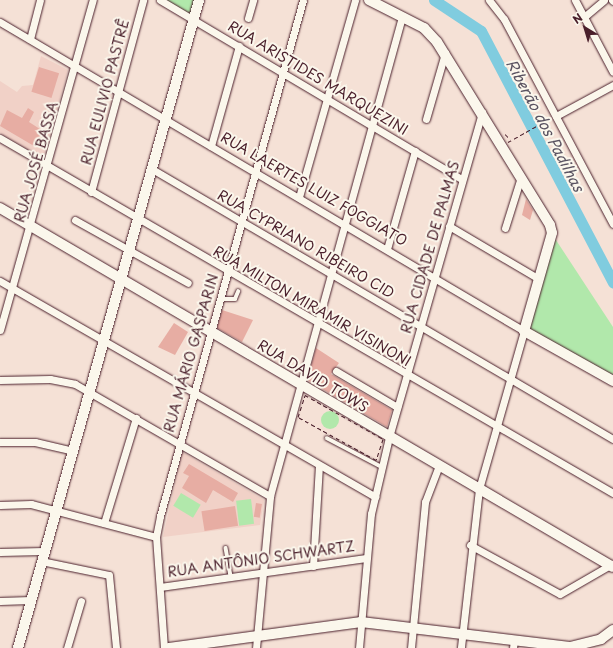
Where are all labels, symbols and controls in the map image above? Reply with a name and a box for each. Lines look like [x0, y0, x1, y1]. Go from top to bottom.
north arrow [565, 8, 605, 48]
text: N [569, 9, 586, 28]
street label: RUA EULIVIO PASTRÊ [77, 16, 133, 168]
street label: RUA ARISTIDES MARQUEZINI [225, 18, 411, 138]
water label: Riberão dos Padilhas [503, 56, 589, 194]
street label: RUA JOSÉ BASSA [11, 100, 61, 224]
street label: RUA LAERTES LUIZ FOGGIATO [216, 128, 412, 250]
street label: RUA CIDADE DE PALMAS [397, 158, 463, 336]
street label: RUA CYPRIANO RIBEIRO CID [215, 186, 397, 302]
street label: RUA MILTON MIRAMIR VISINONI [209, 242, 415, 370]
street label: RUA MÁRIO GASPARIN [160, 271, 222, 435]
street label: RUA DAVID TOWS [253, 336, 373, 416]
street label: RUA ANTÔNIO SCHWARTZ [165, 537, 357, 581]

